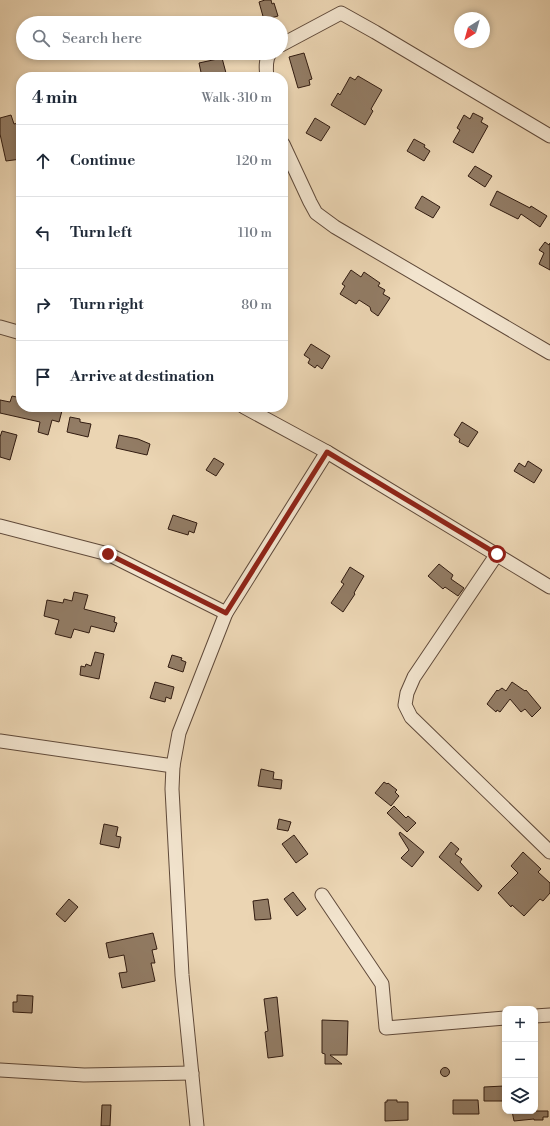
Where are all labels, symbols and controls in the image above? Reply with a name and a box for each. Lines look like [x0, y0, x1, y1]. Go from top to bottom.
north arrow [454, 12, 490, 48]
search box [16, 16, 288, 60]
icon: search [30, 27, 52, 49]
text: Search here [62, 29, 142, 48]
text: 4 min [32, 87, 77, 109]
text: Walk · 310 m [202, 90, 272, 106]
icon: ahead [32, 150, 54, 172]
text: Continue [70, 151, 135, 170]
text: 120 m [236, 153, 272, 169]
icon: left [32, 222, 54, 244]
text: Turn left [70, 223, 132, 242]
text: 110 m [238, 225, 272, 241]
icon: right [32, 294, 54, 316]
text: Turn right [70, 295, 144, 314]
text: 80 m [241, 297, 272, 313]
icon: arrive [32, 366, 54, 388]
text: Arrive at destination [70, 367, 214, 386]
route end [99, 545, 117, 563]
route start [488, 545, 506, 563]
map controls [502, 1006, 538, 1114]
button: + [502, 1006, 538, 1042]
button: − [502, 1042, 538, 1078]
button: layers [502, 1078, 538, 1114]

